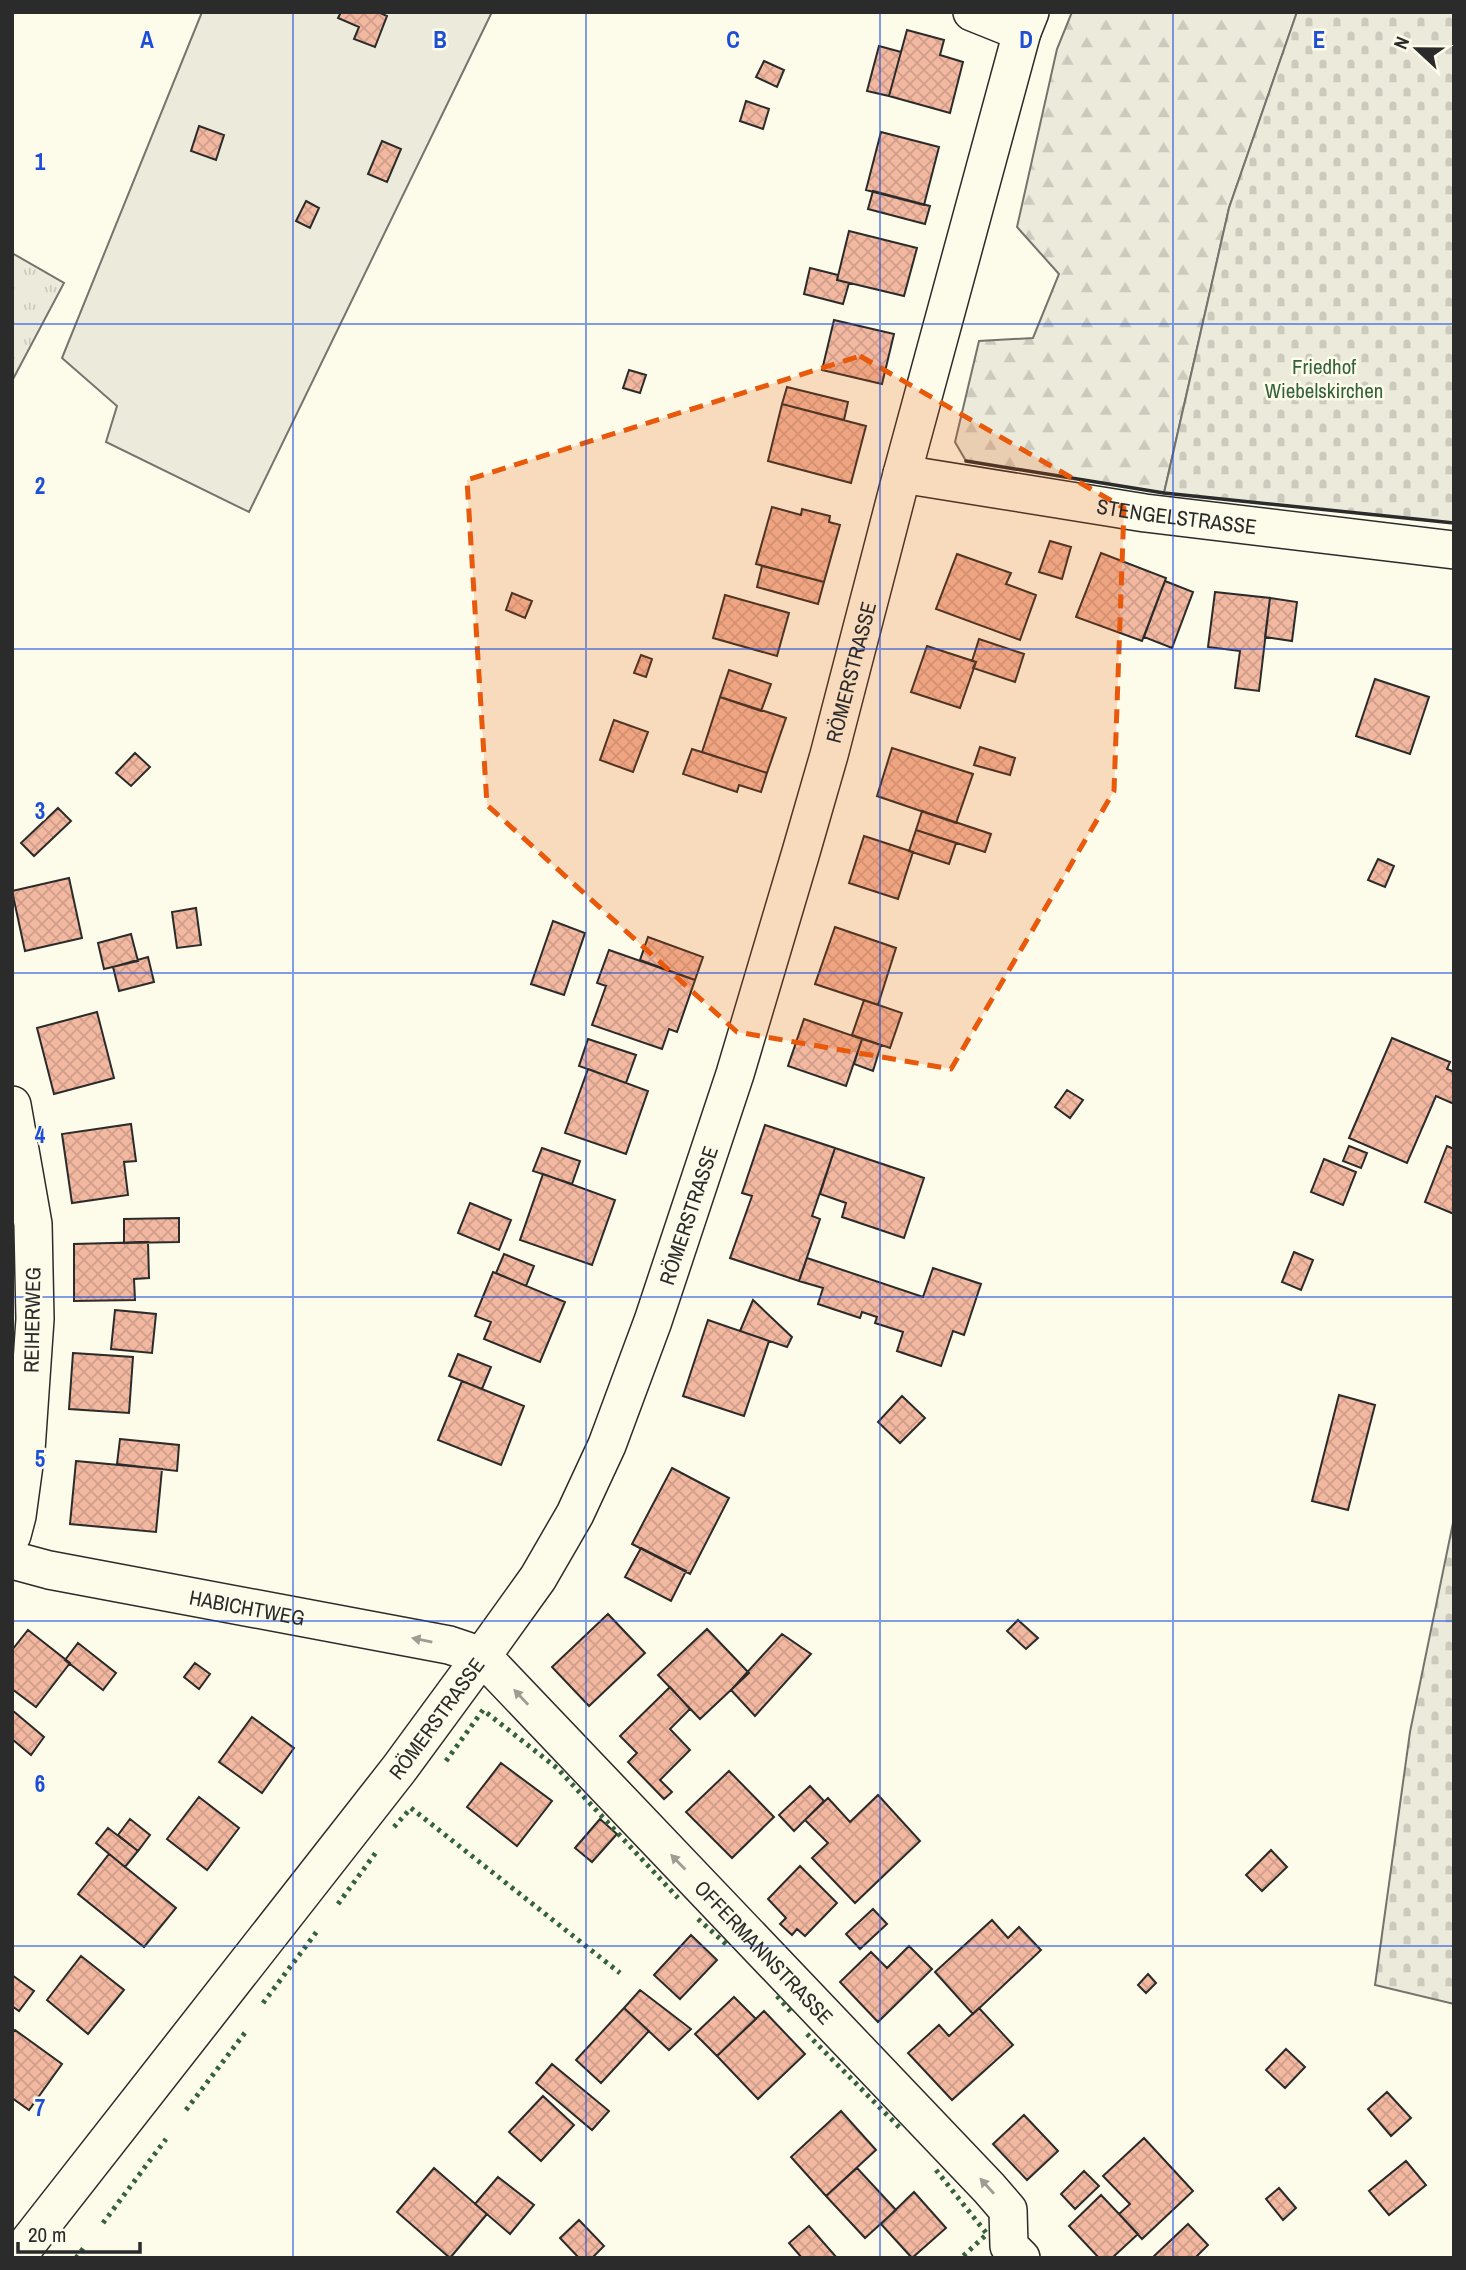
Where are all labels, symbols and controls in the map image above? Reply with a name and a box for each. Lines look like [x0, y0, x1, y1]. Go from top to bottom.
north arrow [1382, 14, 1452, 84]
text: A [140, 24, 154, 55]
text: B [433, 24, 447, 55]
text: C [726, 24, 740, 55]
text: D [1019, 24, 1033, 55]
text: E [1313, 24, 1325, 55]
text: N [1387, 33, 1415, 53]
text: 1 [35, 146, 46, 177]
park label: Friedhof Wiebelskirchen [1265, 352, 1383, 405]
text: 2 [35, 470, 45, 501]
street label: STENGELSTRASSE [1095, 491, 1258, 541]
street label: RÖMERSTRASSE [818, 599, 883, 746]
text: 3 [35, 795, 45, 826]
text: 4 [35, 1119, 46, 1150]
street label: RÖMERSTRASSE [652, 1142, 725, 1288]
street label: REIHERWEG [17, 1267, 47, 1373]
text: 5 [35, 1443, 45, 1474]
street label: HABICHTWEG [187, 1582, 307, 1632]
one-way arrow [411, 1634, 433, 1645]
street label: RÖMERSTRASSE [382, 1651, 491, 1785]
one-way arrow [513, 1688, 529, 1706]
text: 6 [35, 1768, 45, 1799]
one-way arrow [670, 1854, 686, 1871]
street label: OFFERMANNSTRASSE [688, 1873, 840, 2031]
text: 7 [35, 2092, 45, 2123]
one-way arrow [979, 2177, 995, 2195]
scale bar [18, 2210, 140, 2254]
text: 20 m [28, 2220, 66, 2249]

